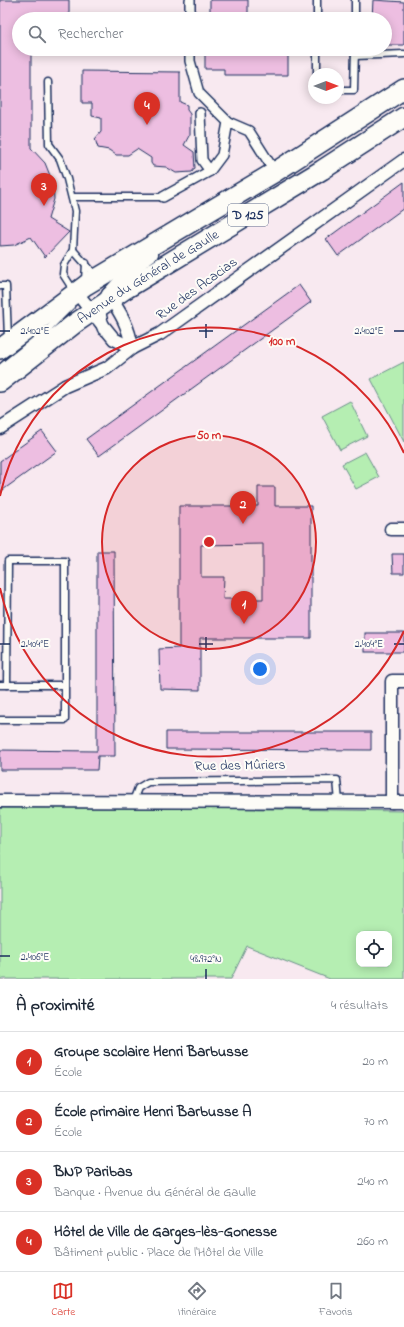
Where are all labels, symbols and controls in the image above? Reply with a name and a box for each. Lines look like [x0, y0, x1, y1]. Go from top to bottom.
search box [12, 12, 392, 56]
icon: search [26, 23, 48, 45]
text: Rechercher [58, 23, 123, 45]
north arrow [308, 68, 344, 104]
pin: 4 [134, 92, 160, 125]
pin: 3 [31, 173, 57, 206]
road number: D 125 [228, 204, 268, 226]
street label: Avenue du Général de Gaulle [73, 224, 224, 329]
street label: Rue des Acacias [152, 252, 242, 326]
text: 2.402°E [20, 324, 50, 339]
text: 2.402°E [354, 324, 384, 339]
text: 100 m [269, 333, 296, 351]
text: 50 m [197, 427, 222, 445]
pin: 2 [230, 491, 256, 524]
centre of rings [202, 535, 216, 549]
pin: 1 [231, 591, 257, 624]
text: 2.404°E [21, 637, 49, 652]
text: 2.404°E [355, 637, 383, 652]
your location [250, 659, 270, 679]
street label: Rue des Mûriers [194, 755, 286, 777]
map controls [356, 931, 392, 967]
button: locate [356, 931, 392, 967]
text: 2.406°E [21, 950, 49, 965]
text: 48.972°N [190, 952, 222, 967]
text: À proximité [16, 993, 94, 1018]
text: 4 résultats [331, 996, 388, 1015]
text: Groupe scolaire Henri Barbusse [54, 1041, 248, 1063]
text: 1 [27, 1052, 31, 1071]
text: 20 m [363, 1052, 388, 1071]
text: École [54, 1063, 82, 1082]
text: École primaire Henri Barbusse A [54, 1101, 251, 1123]
text: 2 [26, 1112, 32, 1131]
text: 70 m [364, 1112, 388, 1131]
text: École [54, 1123, 82, 1142]
text: BNP Paribas [54, 1161, 133, 1183]
text: 3 [26, 1172, 32, 1191]
text: 240 m [357, 1172, 388, 1191]
text: Banque · Avenue du Général de Gaulle [54, 1183, 256, 1202]
text: Hôtel de Ville de Garges-lès-Gonesse [54, 1221, 277, 1243]
text: 4 [26, 1232, 32, 1251]
text: 260 m [357, 1232, 388, 1251]
text: Bâtiment public · Place de l'Hôtel de Ville [54, 1243, 263, 1262]
tab: Carte [51, 1280, 75, 1320]
tab: Itinéraire [178, 1280, 216, 1320]
tab: Favoris [319, 1280, 353, 1320]

